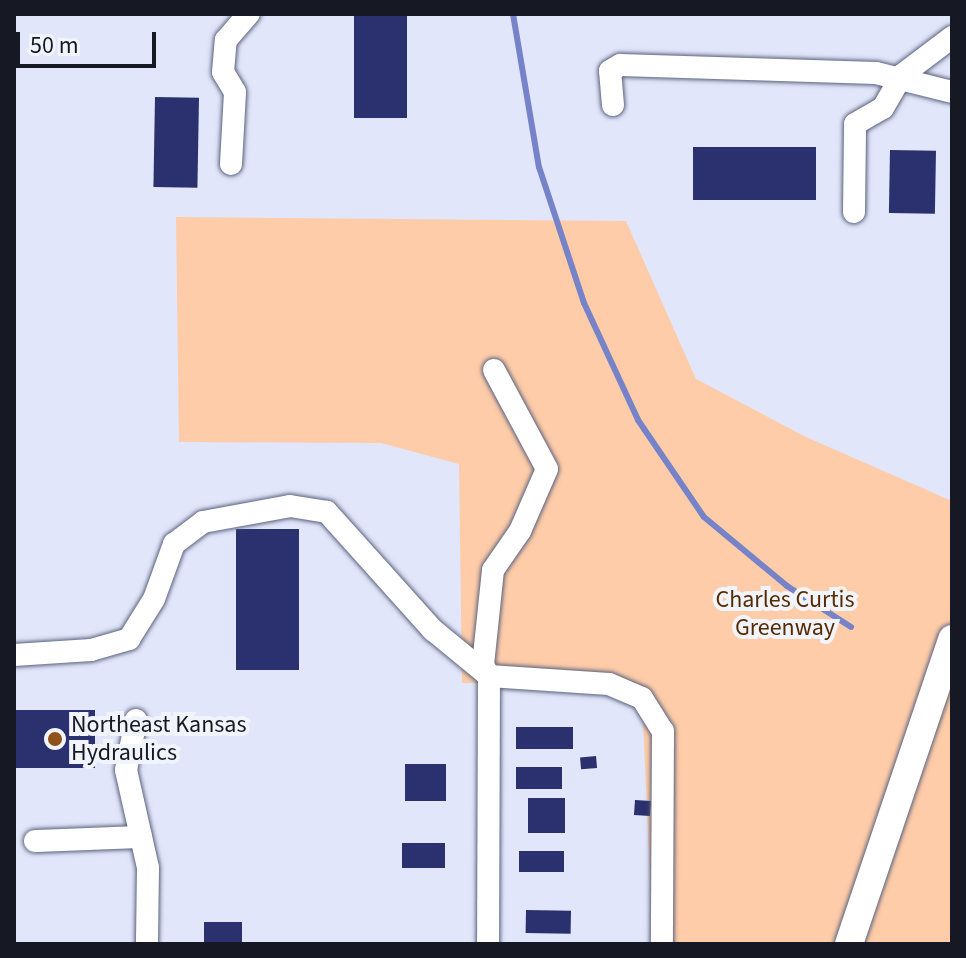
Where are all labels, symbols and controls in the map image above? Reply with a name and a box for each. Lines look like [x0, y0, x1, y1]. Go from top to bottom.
scale bar [20, 16, 160, 66]
text: 50 m [30, 28, 79, 63]
park label: Charles Curtis Greenway [716, 586, 854, 642]
place label: Northeast Kansas Hydraulics [71, 711, 247, 767]
marker: Northeast Kansas Hydraulics [46, 730, 64, 748]

